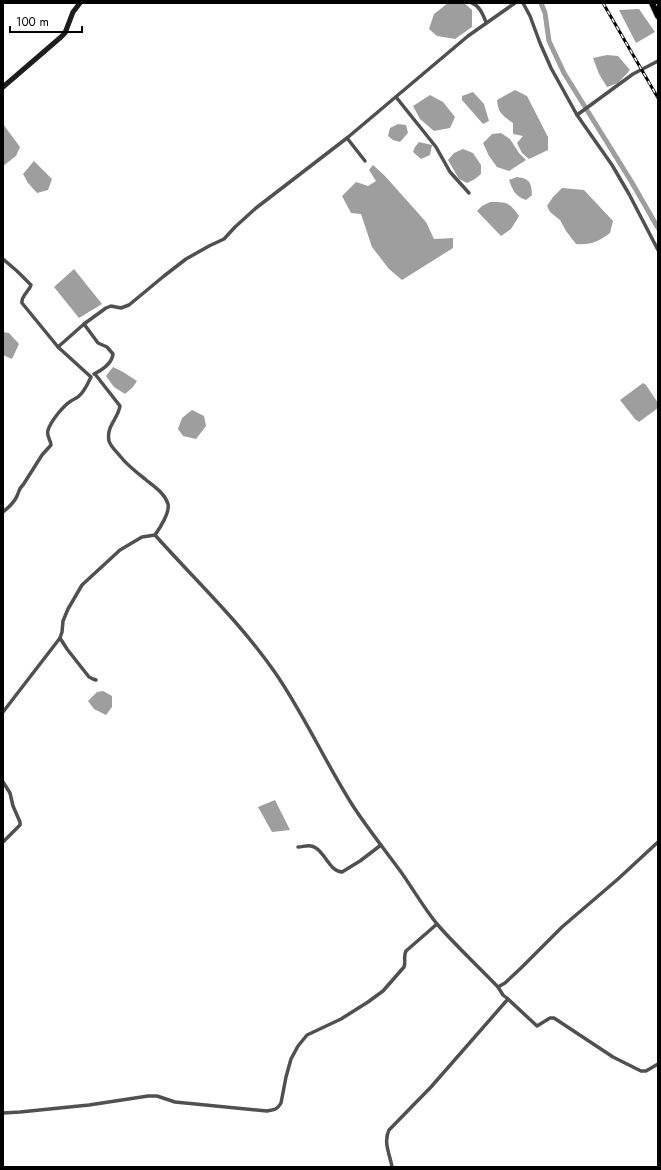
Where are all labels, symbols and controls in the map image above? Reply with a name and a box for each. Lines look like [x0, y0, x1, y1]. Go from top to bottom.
scale bar [10, 8, 82, 34]
text: 100 m [16, 13, 49, 31]

